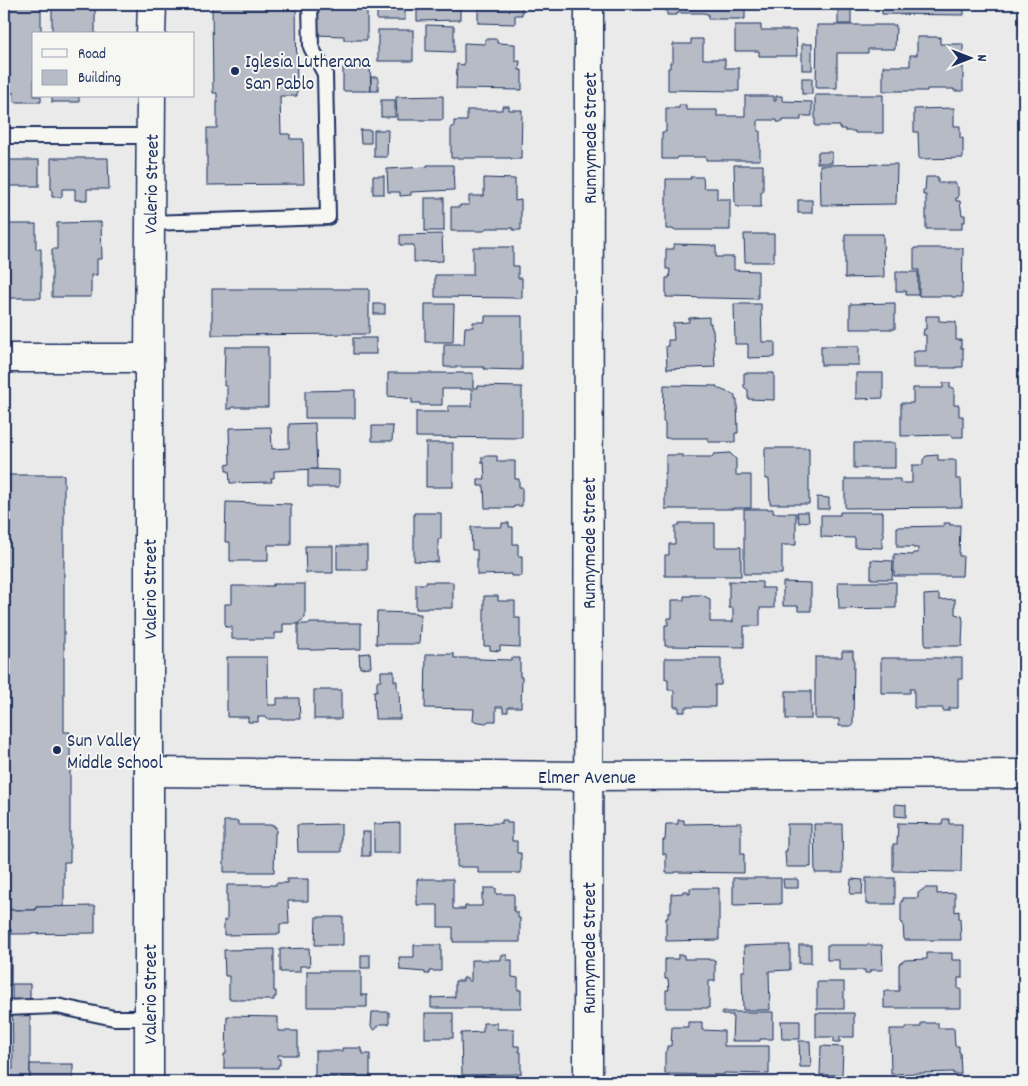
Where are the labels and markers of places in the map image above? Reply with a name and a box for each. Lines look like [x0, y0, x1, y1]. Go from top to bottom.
place label: Iglesia Lutherana San Pablo [245, 50, 372, 99]
marker: Iglesia Lutherana San Pablo [229, 65, 241, 77]
place label: Sun Valley Middle School [67, 729, 163, 778]
marker: Sun Valley Middle School [51, 744, 63, 756]

